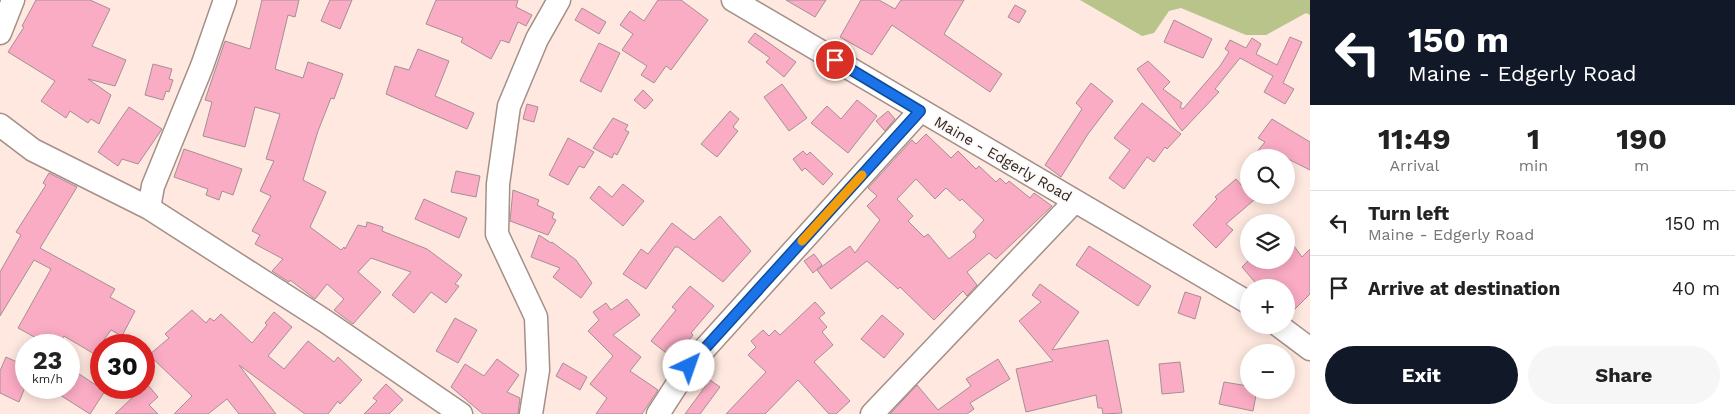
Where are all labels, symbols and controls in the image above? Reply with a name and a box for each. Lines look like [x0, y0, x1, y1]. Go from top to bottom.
text: 150 m [1408, 19, 1509, 61]
icon: left [1325, 20, 1390, 85]
pin [814, 39, 856, 81]
icon: arrive [821, 46, 849, 74]
text: Maine - Edgerly Road [1408, 61, 1636, 86]
street label: Maine - Edgerly Road [931, 112, 1075, 206]
text: 11:49 [1378, 121, 1451, 156]
text: 1 [1527, 121, 1540, 156]
text: 190 [1616, 121, 1667, 156]
map controls [1240, 149, 1295, 399]
button: search [1240, 149, 1295, 204]
text: Arrival [1389, 156, 1439, 175]
text: min [1519, 156, 1548, 175]
text: m [1634, 156, 1649, 175]
text: Turn left [1368, 202, 1449, 225]
icon: left [1325, 209, 1353, 237]
text: 150 m [1665, 212, 1720, 235]
button: layers [1240, 214, 1295, 269]
text: Maine - Edgerly Road [1368, 225, 1534, 244]
icon: arrive [1325, 274, 1353, 302]
text: Arrive at destination [1368, 277, 1560, 300]
text: 40 m [1672, 277, 1720, 300]
button: + [1240, 279, 1295, 334]
speed limit sign: 30 [90, 334, 155, 399]
position arrow [662, 339, 714, 391]
button: − [1240, 344, 1295, 399]
text: 23 [33, 346, 62, 375]
button: Exit [1325, 346, 1518, 404]
button: Share [1528, 346, 1720, 404]
text: km/h [32, 372, 63, 386]

